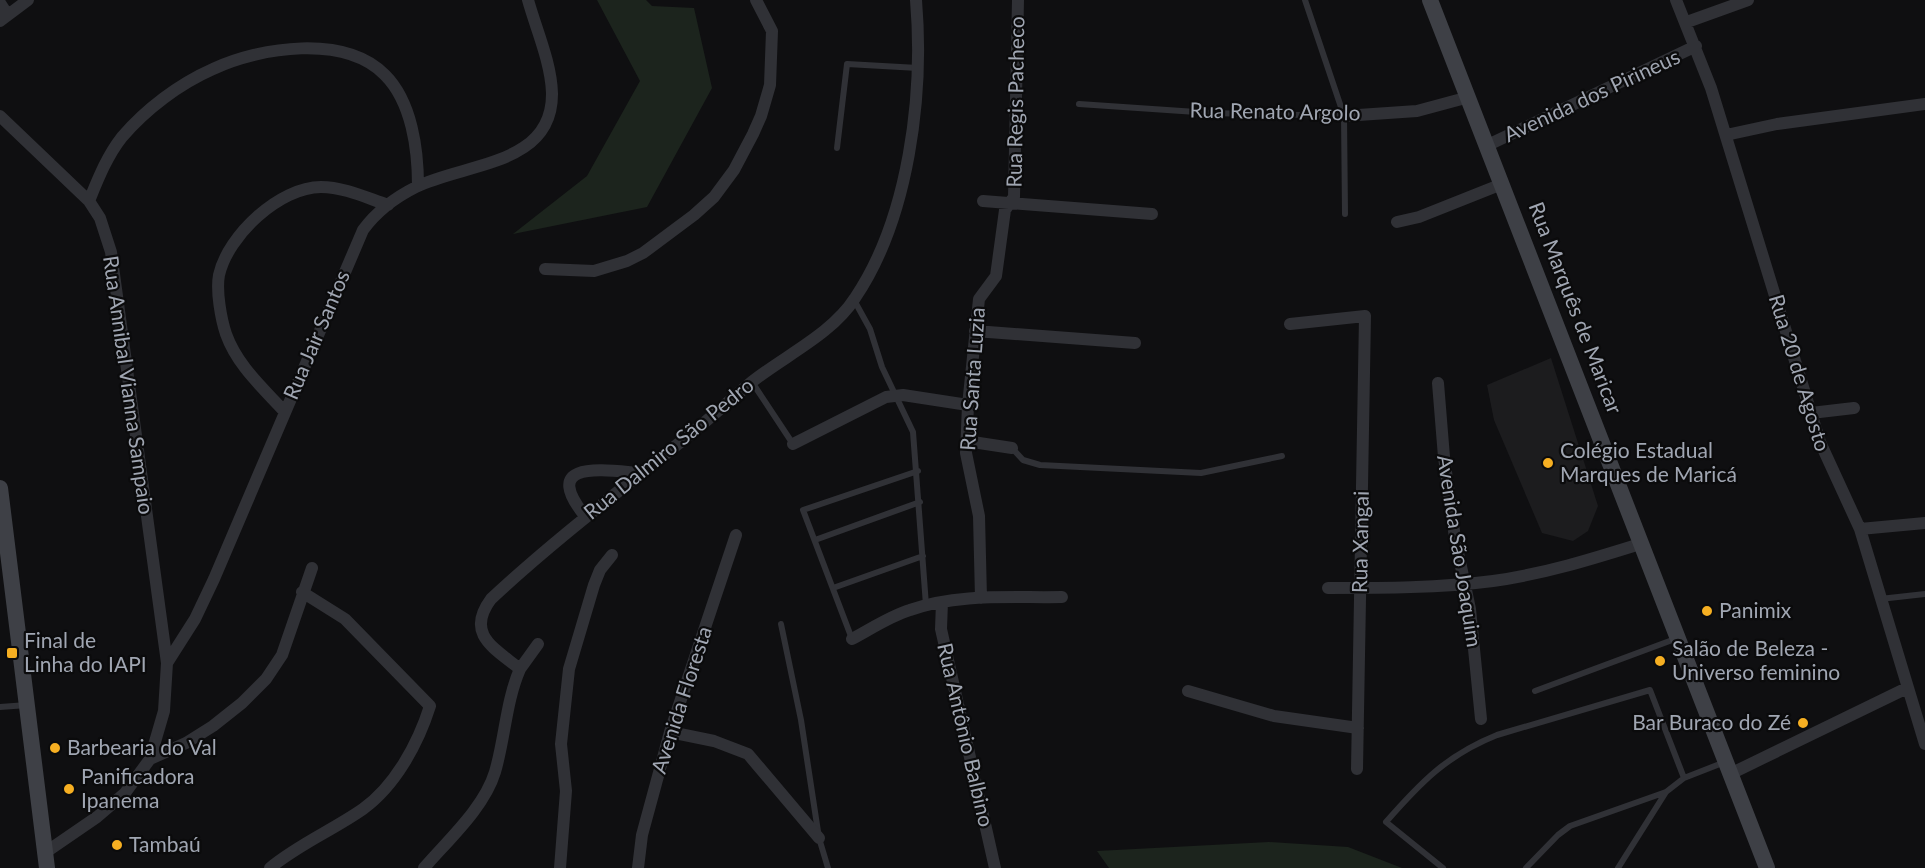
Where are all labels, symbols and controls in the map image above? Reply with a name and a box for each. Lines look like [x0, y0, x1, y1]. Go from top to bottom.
street label: Rua Regis Pacheco [1001, 16, 1028, 188]
street label: Avenida dos Pirineus [1499, 43, 1683, 146]
street label: Rua Renato Argolo [1189, 97, 1361, 124]
street label: Rua Marquês de Maricar [1524, 198, 1628, 417]
street label: Rua Annibal Vianna Sampaio [99, 254, 160, 516]
street label: Rua Jair Santos [277, 266, 354, 403]
street label: Rua 20 de Agosto [1765, 291, 1836, 454]
street label: Rua Santa Luzia [954, 306, 989, 451]
street label: Rua Dalmiro São Pedro [578, 372, 758, 524]
place label: Colégio Estadual Marques de Maricá [1560, 437, 1737, 486]
street label: Avenida São Joaquim [1433, 453, 1488, 649]
marker: Colégio Estadual Marques de Maricá [1541, 456, 1555, 470]
street label: Rua Xangai [1346, 491, 1373, 593]
place label: Panimix [1719, 597, 1792, 622]
marker: Panimix [1700, 604, 1714, 618]
street label: Avenida Floresta [645, 623, 716, 776]
place label: Final de Linha do IAPI [24, 627, 147, 676]
place label: Salão de Beleza - Universo feminino [1672, 635, 1840, 684]
street label: Rua Antônio Balbino [933, 640, 1000, 829]
marker: Final de Linha do IAPI [5, 646, 19, 660]
marker: Salão de Beleza - Universo feminino [1653, 654, 1667, 668]
place label: Bar Buraco do Zé [1632, 709, 1791, 734]
marker: Bar Buraco do Zé [1796, 716, 1810, 730]
place label: Barbearia do Val [67, 734, 217, 759]
marker: Barbearia do Val [48, 741, 62, 755]
place label: Panificadora Ipanema [81, 763, 195, 812]
marker: Panificadora Ipanema [62, 782, 76, 796]
place label: Tambaú [129, 831, 201, 856]
marker: Tambaú [110, 838, 124, 852]

